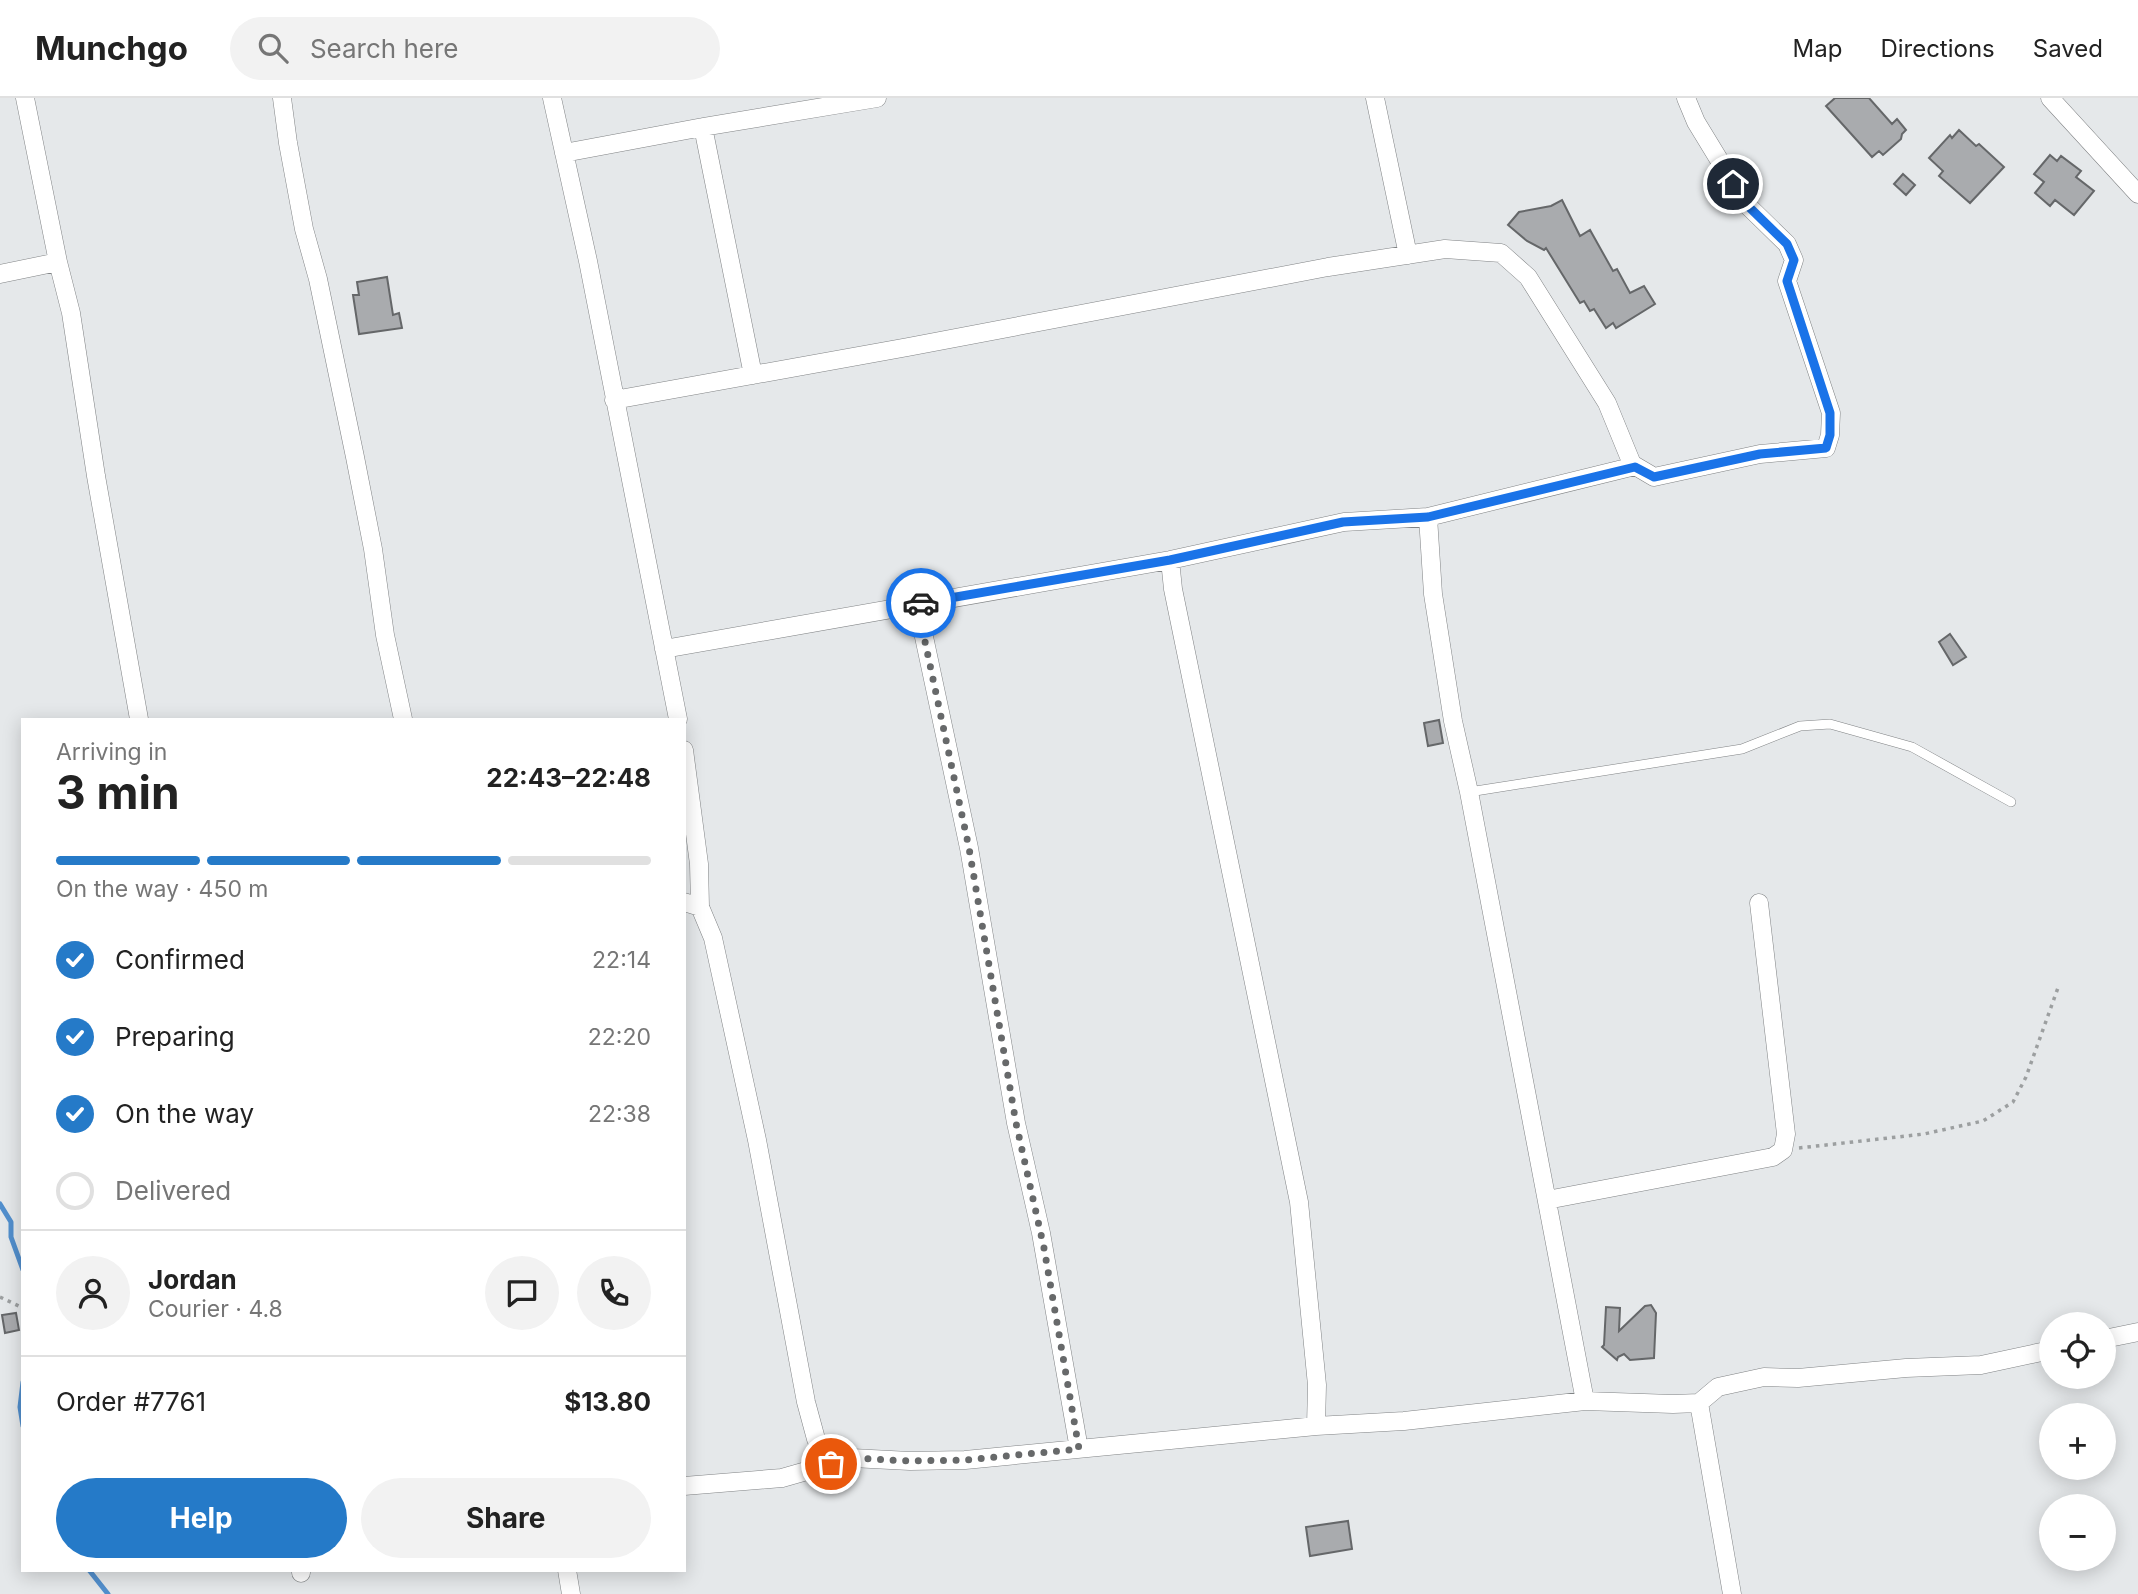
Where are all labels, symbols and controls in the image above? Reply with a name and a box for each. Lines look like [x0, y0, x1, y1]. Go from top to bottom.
search box [230, 17, 720, 80]
text: Munchgo [35, 28, 188, 68]
icon: search [254, 29, 292, 67]
text: Search here [310, 33, 459, 64]
text: Map [1793, 34, 1842, 63]
text: Directions [1880, 34, 1995, 63]
text: Saved [2033, 34, 2103, 63]
pin [1703, 154, 1763, 214]
icon: home [1714, 165, 1752, 203]
courier [886, 568, 956, 638]
icon: car [902, 584, 940, 622]
text: Arriving in [56, 738, 167, 766]
text: 22:43–22:48 [486, 762, 651, 793]
text: 3 min [56, 764, 180, 820]
text: On the way · 450 m [56, 875, 269, 903]
icon: check [56, 941, 94, 979]
text: Confirmed [115, 944, 245, 975]
text: 22:14 [592, 946, 651, 974]
icon: check [56, 1018, 94, 1056]
text: Preparing [115, 1021, 235, 1052]
text: 22:20 [588, 1023, 651, 1051]
icon: check [56, 1095, 94, 1133]
text: On the way [115, 1098, 254, 1129]
text: 22:38 [588, 1100, 651, 1128]
text: Delivered [115, 1175, 231, 1206]
button: person [56, 1256, 130, 1330]
button: chat [485, 1256, 559, 1330]
button: phone [577, 1256, 651, 1330]
text: Jordan [148, 1264, 237, 1295]
text: Courier · 4.8 [148, 1295, 283, 1323]
map controls [2039, 1312, 2116, 1571]
button: locate [2039, 1312, 2116, 1389]
text: Order #7761 [56, 1386, 206, 1417]
text: $13.80 [564, 1386, 651, 1417]
button: + [2039, 1403, 2116, 1480]
pin [801, 1434, 861, 1494]
icon: bag [812, 1445, 850, 1483]
button: Help [56, 1478, 347, 1558]
button: Share [361, 1478, 651, 1558]
button: − [2039, 1494, 2116, 1571]

